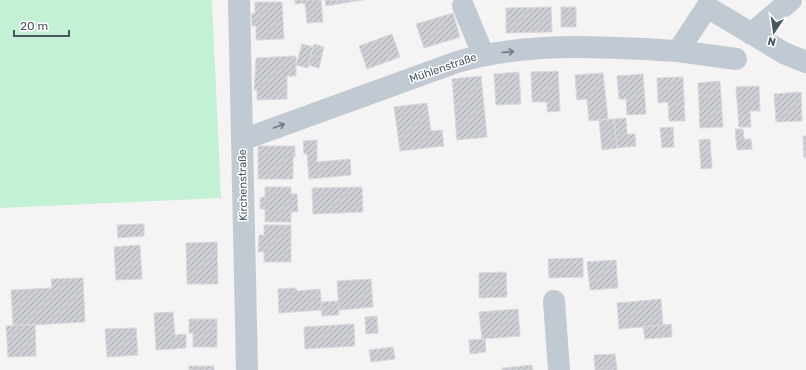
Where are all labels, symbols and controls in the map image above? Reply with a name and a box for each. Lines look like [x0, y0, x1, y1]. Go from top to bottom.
scale bar [14, 12, 69, 38]
north arrow [754, 12, 794, 52]
text: 20 m [20, 19, 48, 33]
text: N [766, 34, 777, 48]
one-way arrow [501, 48, 514, 56]
street label: Mühlenstraße [408, 50, 478, 86]
one-way arrow [272, 122, 284, 130]
street label: Kirchenstraße [236, 149, 250, 221]

